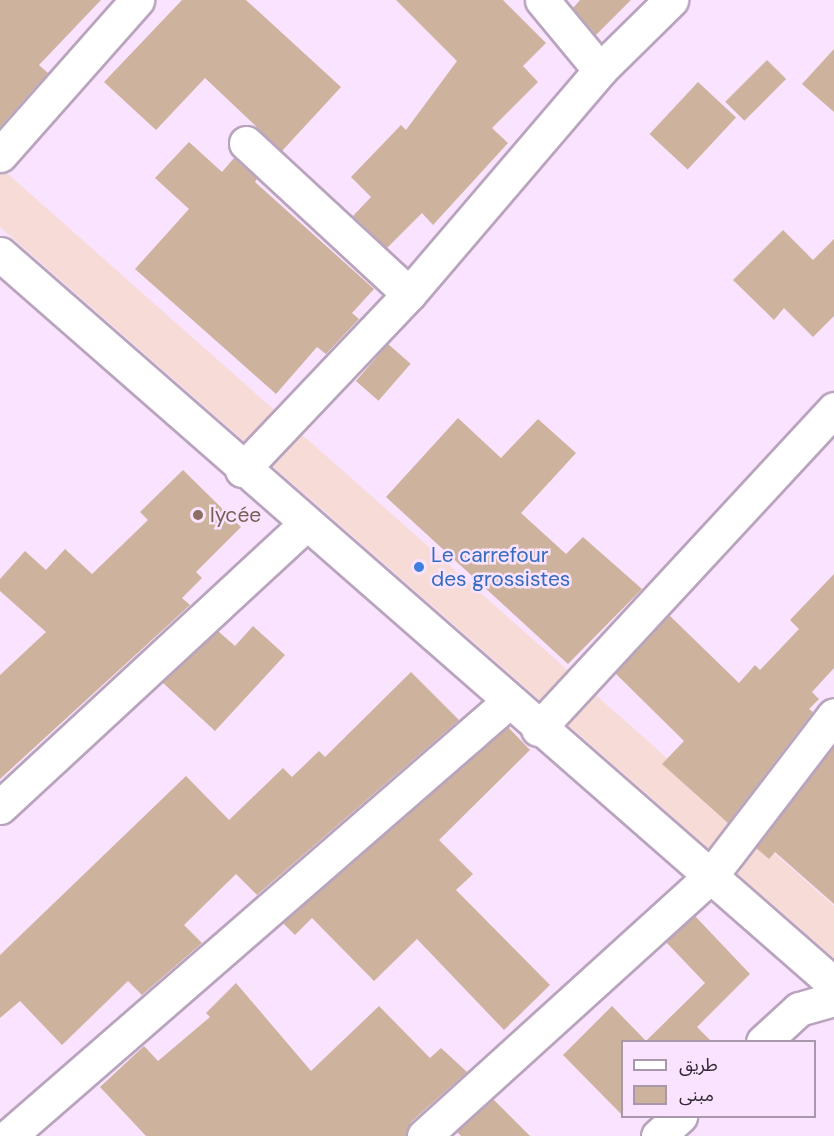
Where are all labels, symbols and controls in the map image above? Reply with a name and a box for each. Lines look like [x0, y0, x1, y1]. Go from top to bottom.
place label: lycée [210, 502, 261, 528]
marker: lycée [191, 508, 205, 522]
place label: Le carrefour des grossistes [431, 542, 570, 592]
marker: Le carrefour des grossistes [412, 560, 426, 574]
legend [621, 1040, 816, 1118]
text: طريق [679, 1053, 718, 1077]
text: مبنى [679, 1083, 714, 1107]

